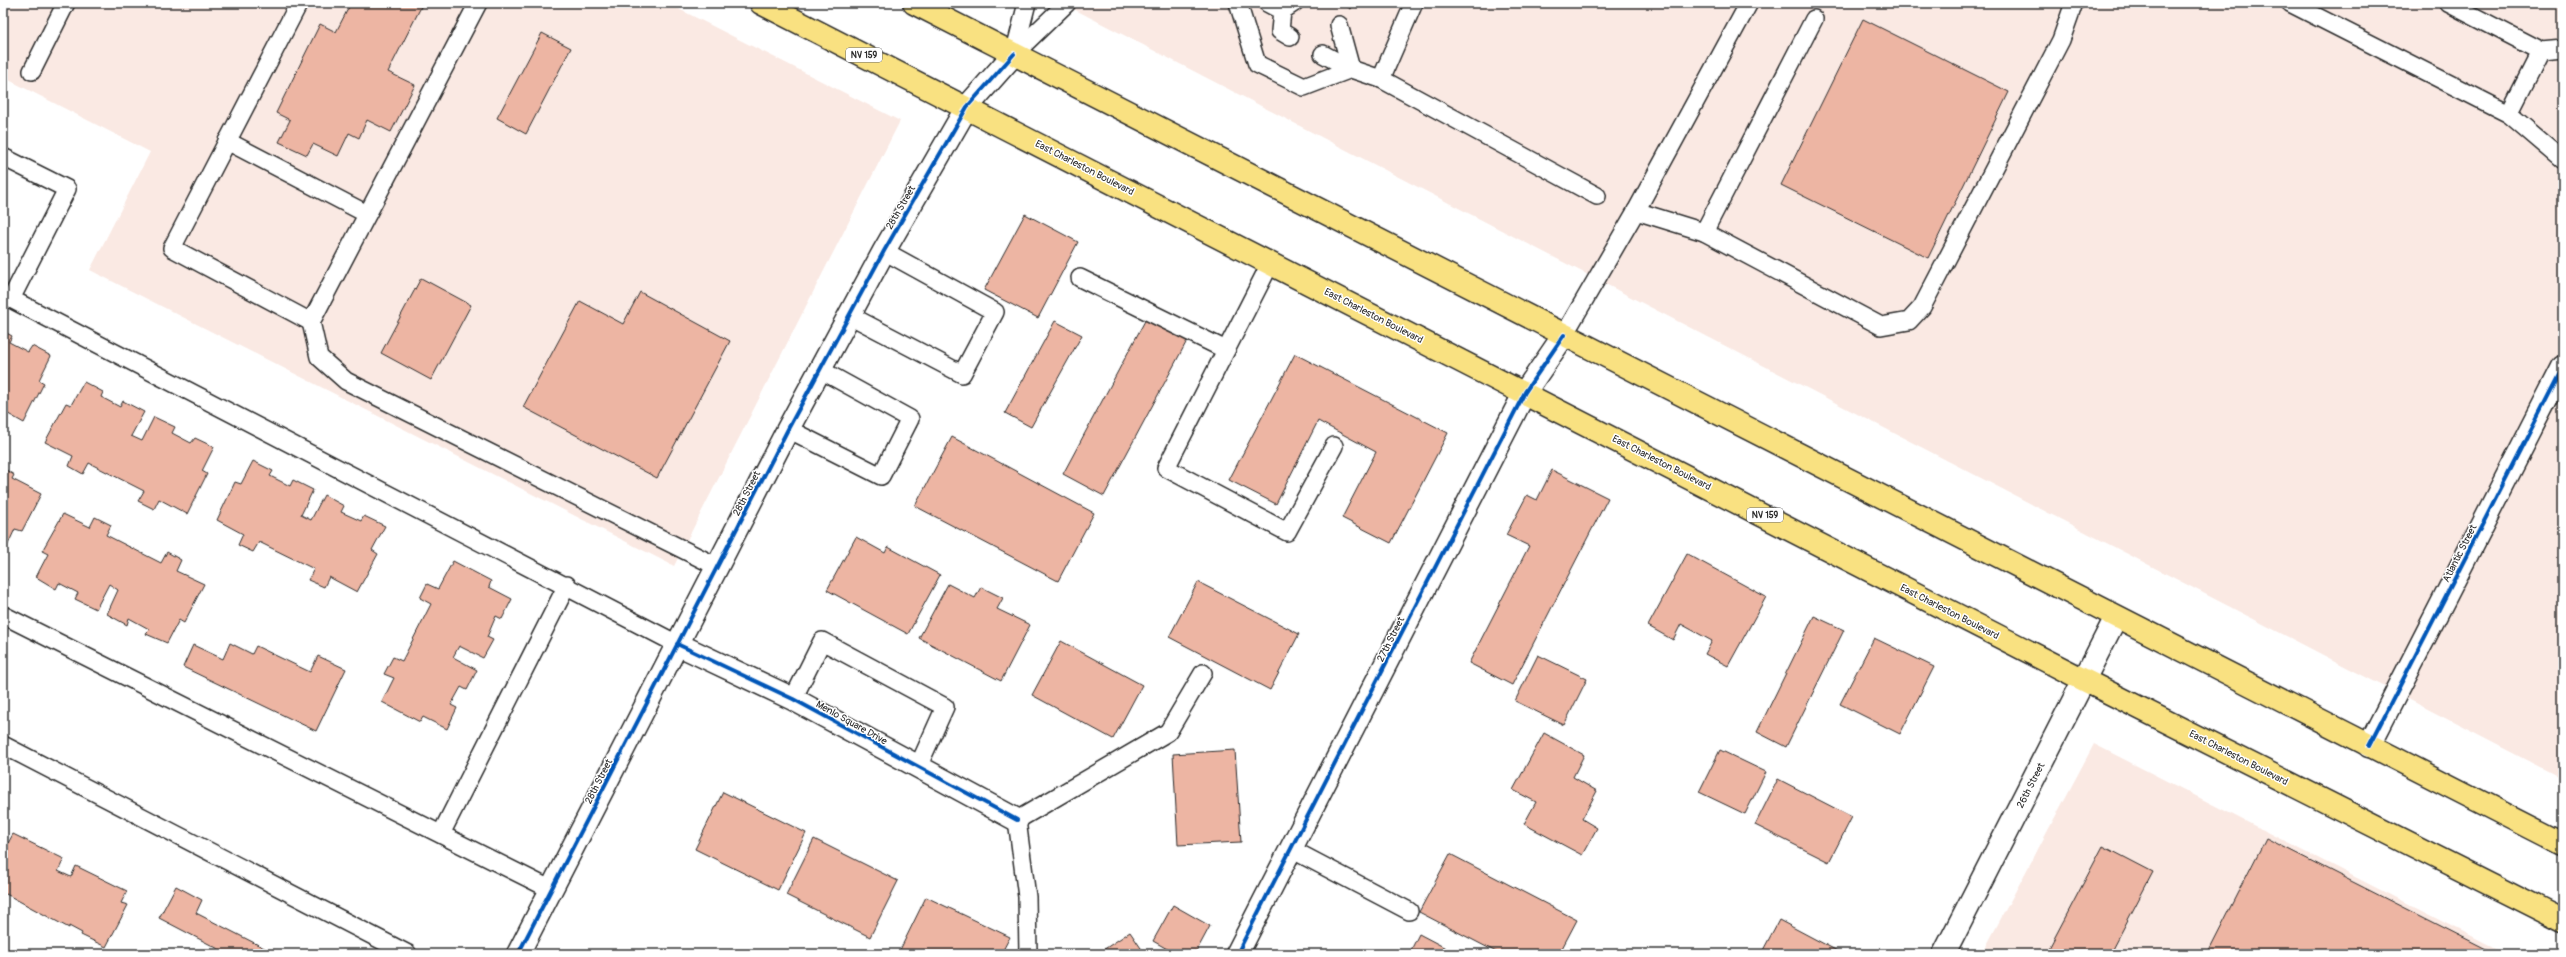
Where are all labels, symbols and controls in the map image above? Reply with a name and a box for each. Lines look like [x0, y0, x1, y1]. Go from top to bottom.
road number: NV 159 [846, 48, 882, 62]
street label: East Charleston Boulevard [1033, 138, 1136, 198]
street label: 28th Street [884, 183, 919, 232]
street label: East Charleston Boulevard [1322, 286, 1425, 346]
street label: East Charleston Boulevard [1610, 433, 1713, 493]
street label: 28th Street [731, 468, 764, 518]
road number: NV 159 [1747, 508, 1783, 522]
street label: Atlantic Street [2440, 522, 2480, 584]
street label: East Charleston Boulevard [1898, 582, 2001, 642]
street label: 27th Street [1374, 614, 1408, 664]
street label: Menlo Square Drive [814, 698, 889, 747]
street label: East Charleston Boulevard [2187, 728, 2290, 788]
street label: 28th Street [583, 756, 616, 806]
street label: 26th Street [2014, 760, 2048, 810]

